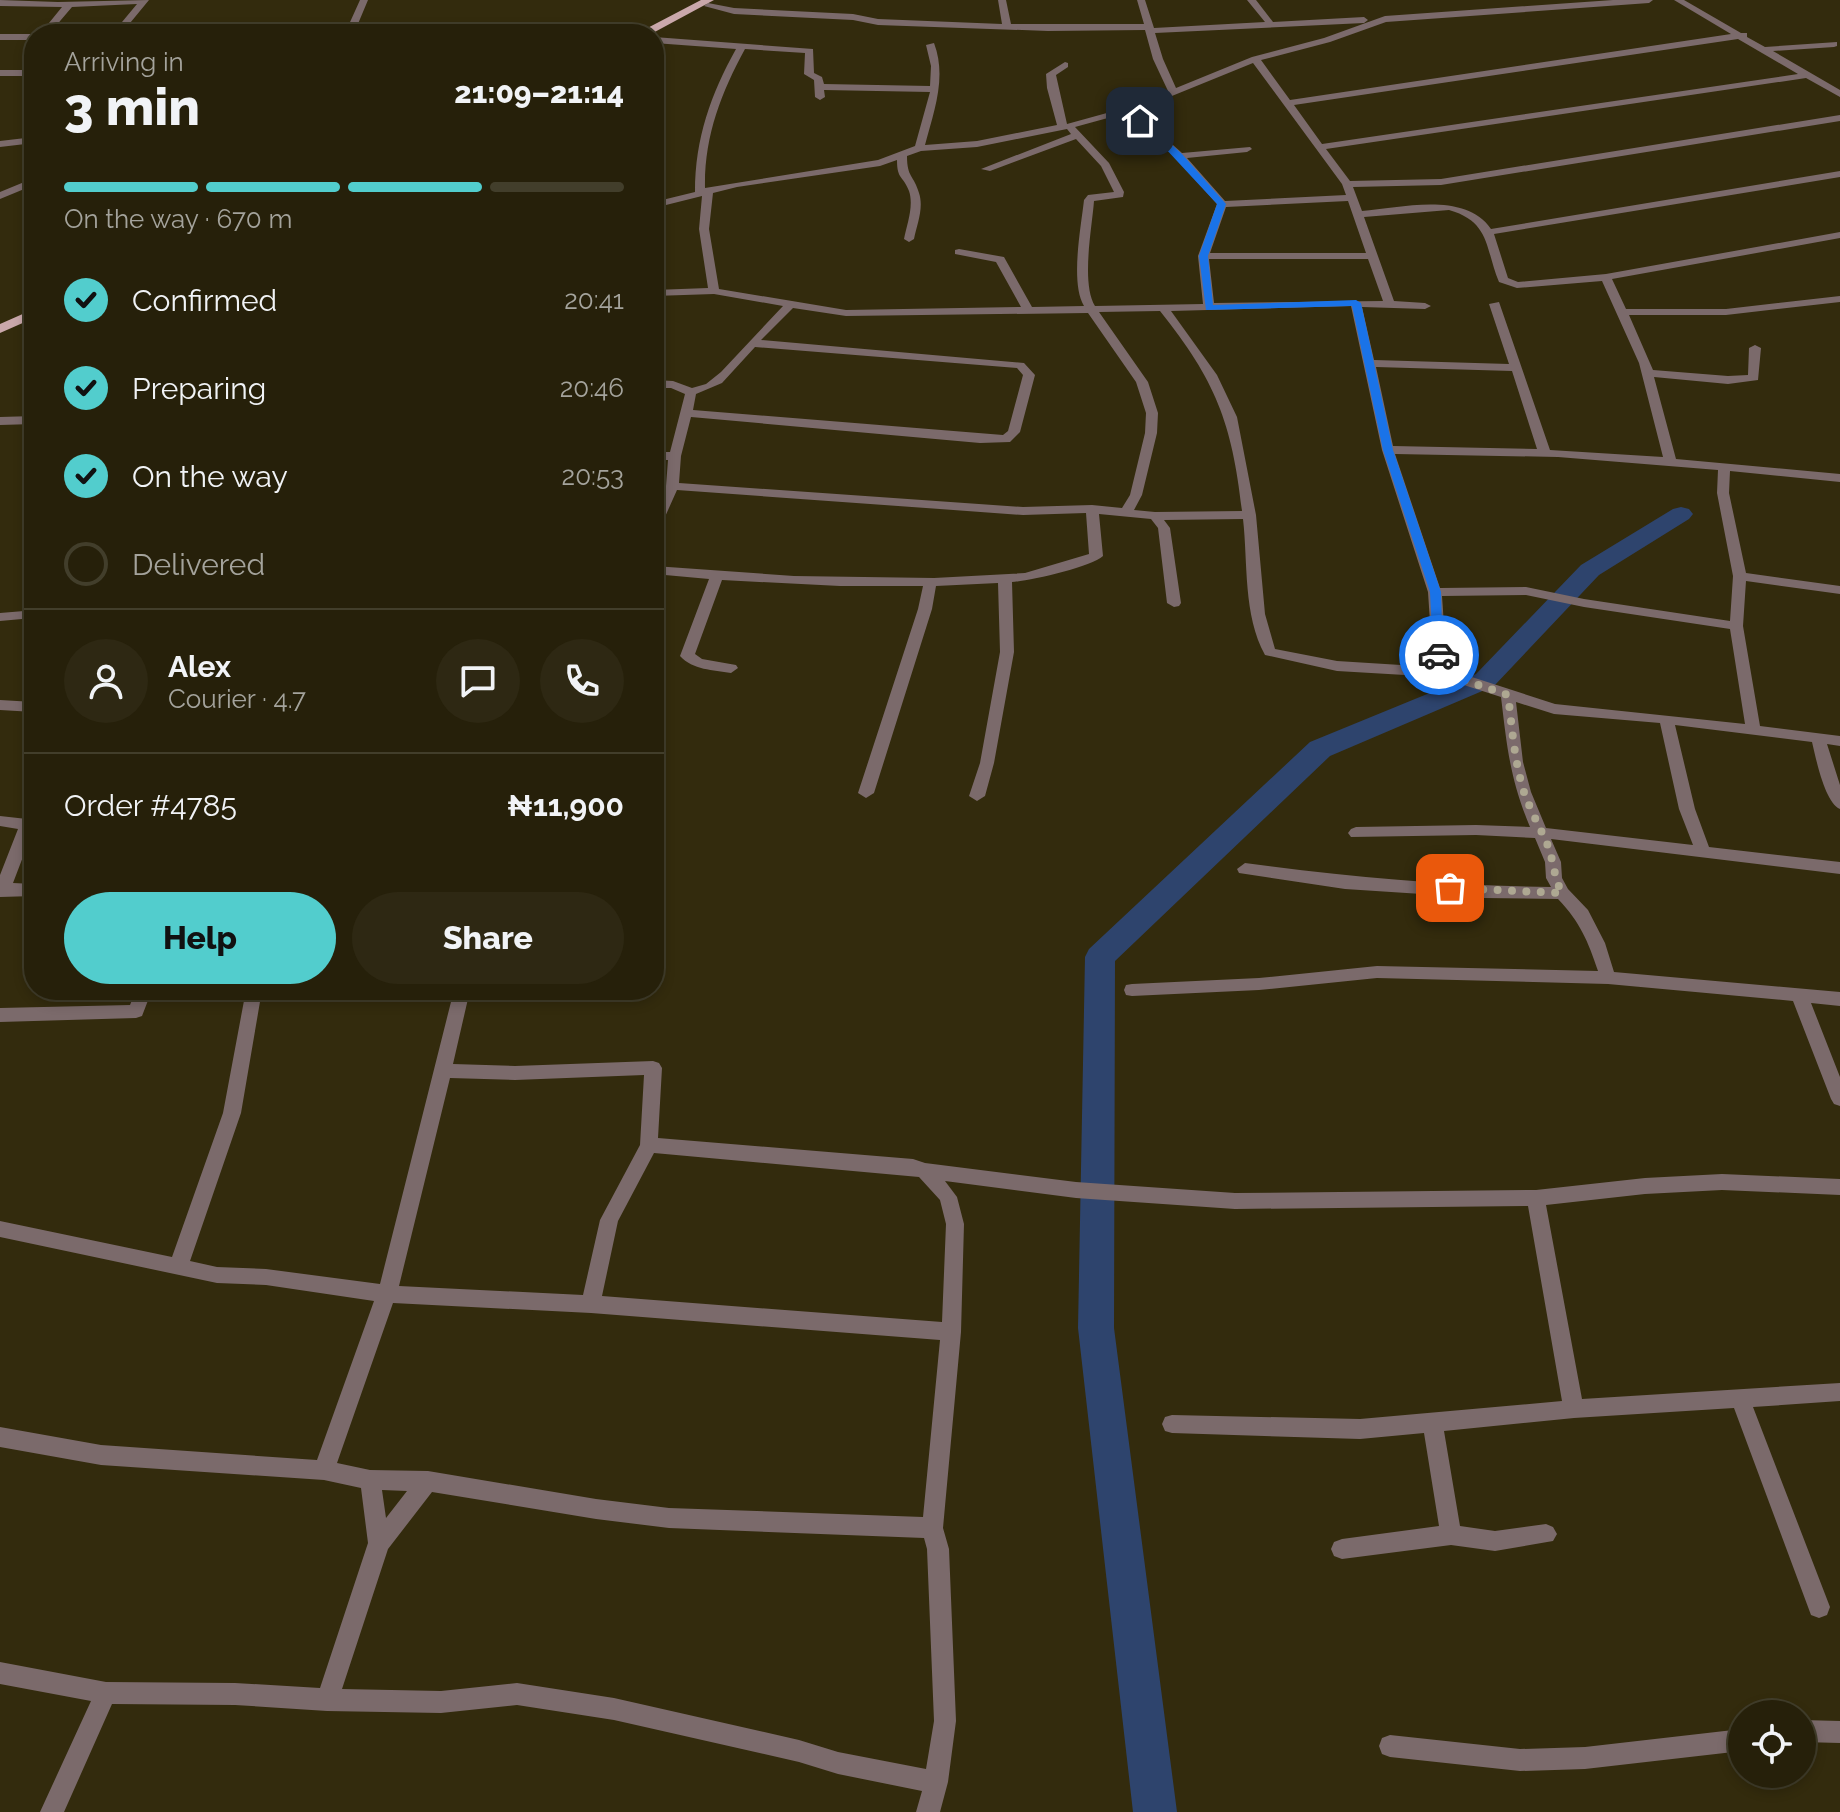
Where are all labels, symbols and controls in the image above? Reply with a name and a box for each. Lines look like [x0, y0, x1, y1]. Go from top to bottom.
text: Arriving in [64, 47, 184, 77]
text: 21:09–21:14 [454, 75, 624, 110]
text: 3 min [64, 76, 200, 137]
pin [1106, 87, 1174, 155]
icon: home [1118, 99, 1162, 143]
text: On the way · 670 m [64, 204, 292, 234]
icon: check [64, 278, 108, 322]
text: Confirmed [132, 283, 277, 318]
text: 20:41 [564, 285, 624, 315]
icon: check [64, 366, 108, 410]
text: Preparing [132, 371, 266, 406]
text: 20:46 [560, 373, 624, 403]
icon: check [64, 454, 108, 498]
text: On the way [132, 459, 288, 494]
text: 20:53 [562, 461, 624, 491]
text: Delivered [132, 547, 265, 582]
courier [1399, 615, 1479, 695]
icon: car [1417, 633, 1461, 677]
button: person [64, 639, 148, 723]
button: chat [436, 639, 520, 723]
button: phone [540, 639, 624, 723]
text: Alex [168, 649, 231, 684]
text: Courier · 4.7 [168, 684, 306, 714]
text: Order #4785 [64, 788, 237, 823]
text: ₦11,900 [507, 788, 624, 823]
pin [1416, 854, 1484, 922]
icon: bag [1428, 866, 1472, 910]
button: Help [64, 892, 336, 984]
button: Share [352, 892, 624, 984]
map controls [1728, 1700, 1816, 1788]
button: locate [1728, 1700, 1816, 1788]

